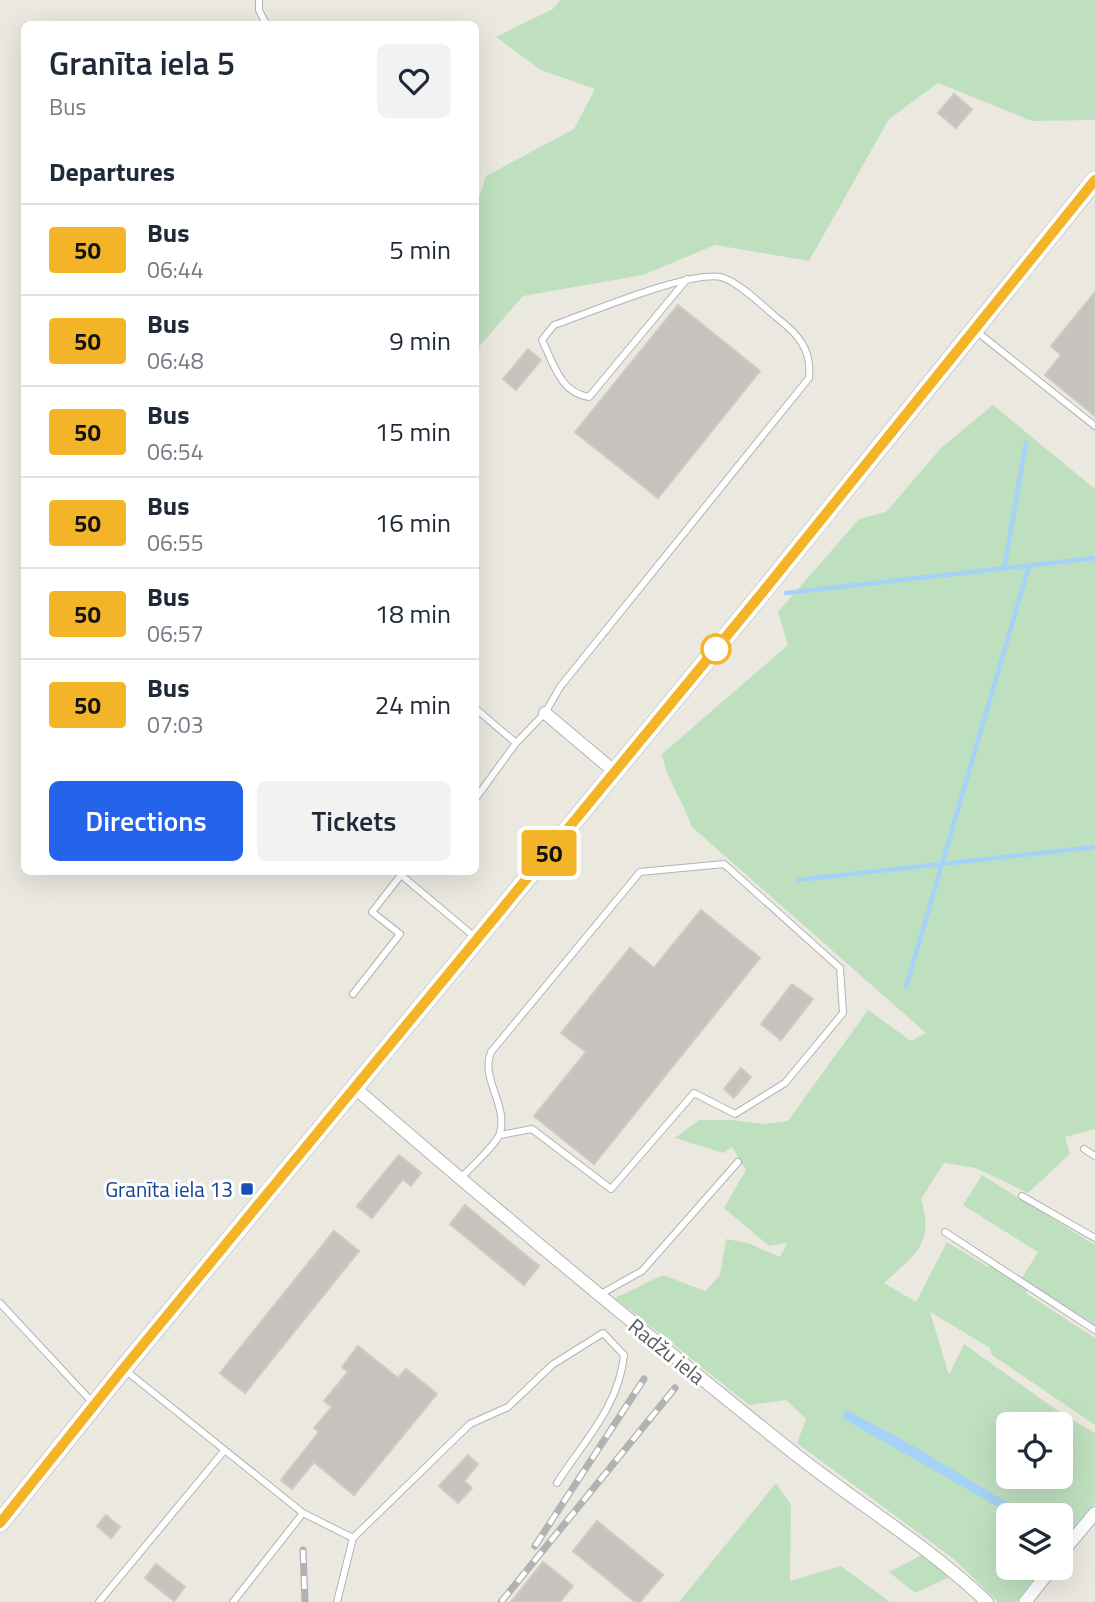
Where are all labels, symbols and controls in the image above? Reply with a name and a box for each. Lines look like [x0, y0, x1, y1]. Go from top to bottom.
text: Granīta iela 5 [49, 38, 235, 88]
button: heart [377, 44, 451, 118]
text: Bus [49, 89, 86, 124]
text: Departures [49, 152, 175, 191]
text: Bus [147, 213, 189, 252]
text: 5 min [389, 230, 451, 269]
text: 50 [74, 232, 101, 268]
text: 06:44 [147, 252, 204, 287]
text: Bus [147, 304, 189, 343]
text: 9 min [389, 321, 451, 360]
text: 50 [74, 323, 101, 359]
text: 06:48 [147, 343, 204, 378]
text: Bus [147, 395, 189, 434]
text: 15 min [375, 412, 451, 451]
text: 50 [74, 414, 101, 450]
text: 06:54 [147, 434, 204, 469]
text: Bus [147, 486, 189, 525]
text: 16 min [375, 503, 451, 542]
text: 50 [74, 505, 101, 541]
text: 06:55 [147, 525, 204, 560]
text: Bus [147, 577, 189, 616]
text: 18 min [375, 594, 451, 633]
text: 50 [74, 596, 101, 632]
text: 06:57 [147, 616, 204, 651]
unlabelled marker [701, 634, 731, 664]
text: Bus [147, 668, 189, 707]
text: 24 min [375, 685, 451, 724]
text: 50 [74, 687, 101, 723]
text: 07:03 [147, 707, 204, 742]
button: Directions [49, 781, 243, 861]
button: Tickets [257, 781, 451, 861]
line badge: 50 [518, 830, 580, 876]
text: 50 [536, 835, 562, 871]
place label: Granīta iela 13 [105, 1173, 233, 1205]
marker: Granīta iela 13 [239, 1181, 255, 1197]
street label: Radžu iela [622, 1310, 713, 1392]
map controls [996, 1412, 1073, 1580]
button: locate [996, 1412, 1073, 1489]
button: layers [996, 1503, 1073, 1580]

